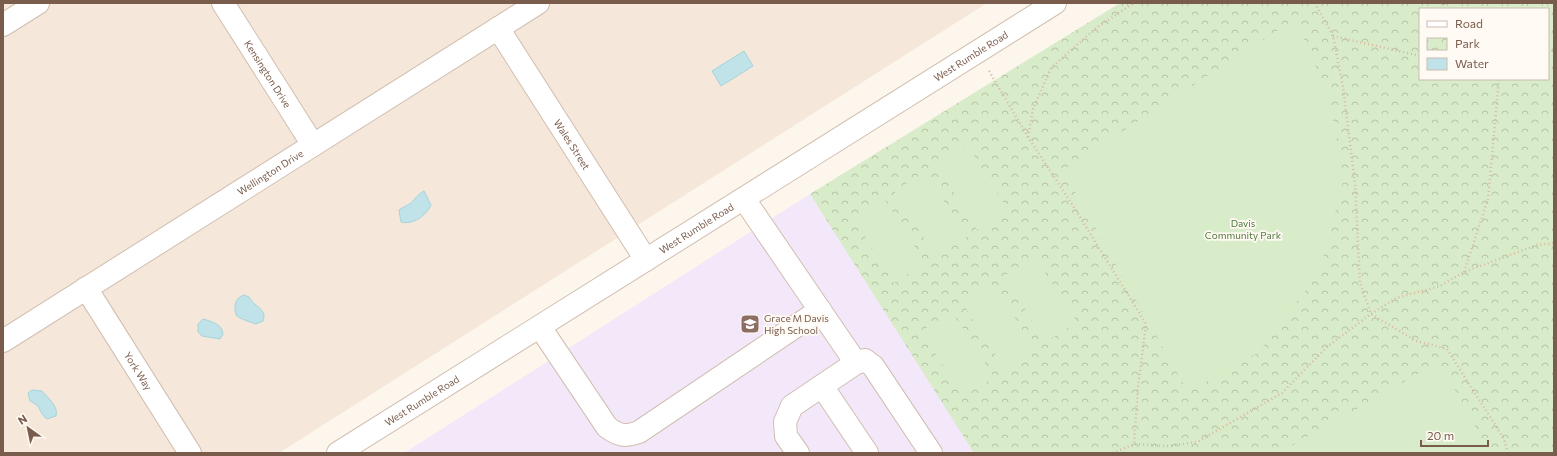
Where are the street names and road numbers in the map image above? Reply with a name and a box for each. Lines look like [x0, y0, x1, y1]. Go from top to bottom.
street label: West Rumble Road [931, 28, 1010, 84]
street label: Kensington Drive [242, 38, 294, 110]
street label: Wales Street [552, 117, 593, 172]
street label: Wellington Drive [235, 147, 305, 197]
street label: West Rumble Road [657, 200, 736, 256]
street label: York Way [122, 350, 155, 392]
street label: West Rumble Road [383, 372, 461, 428]

